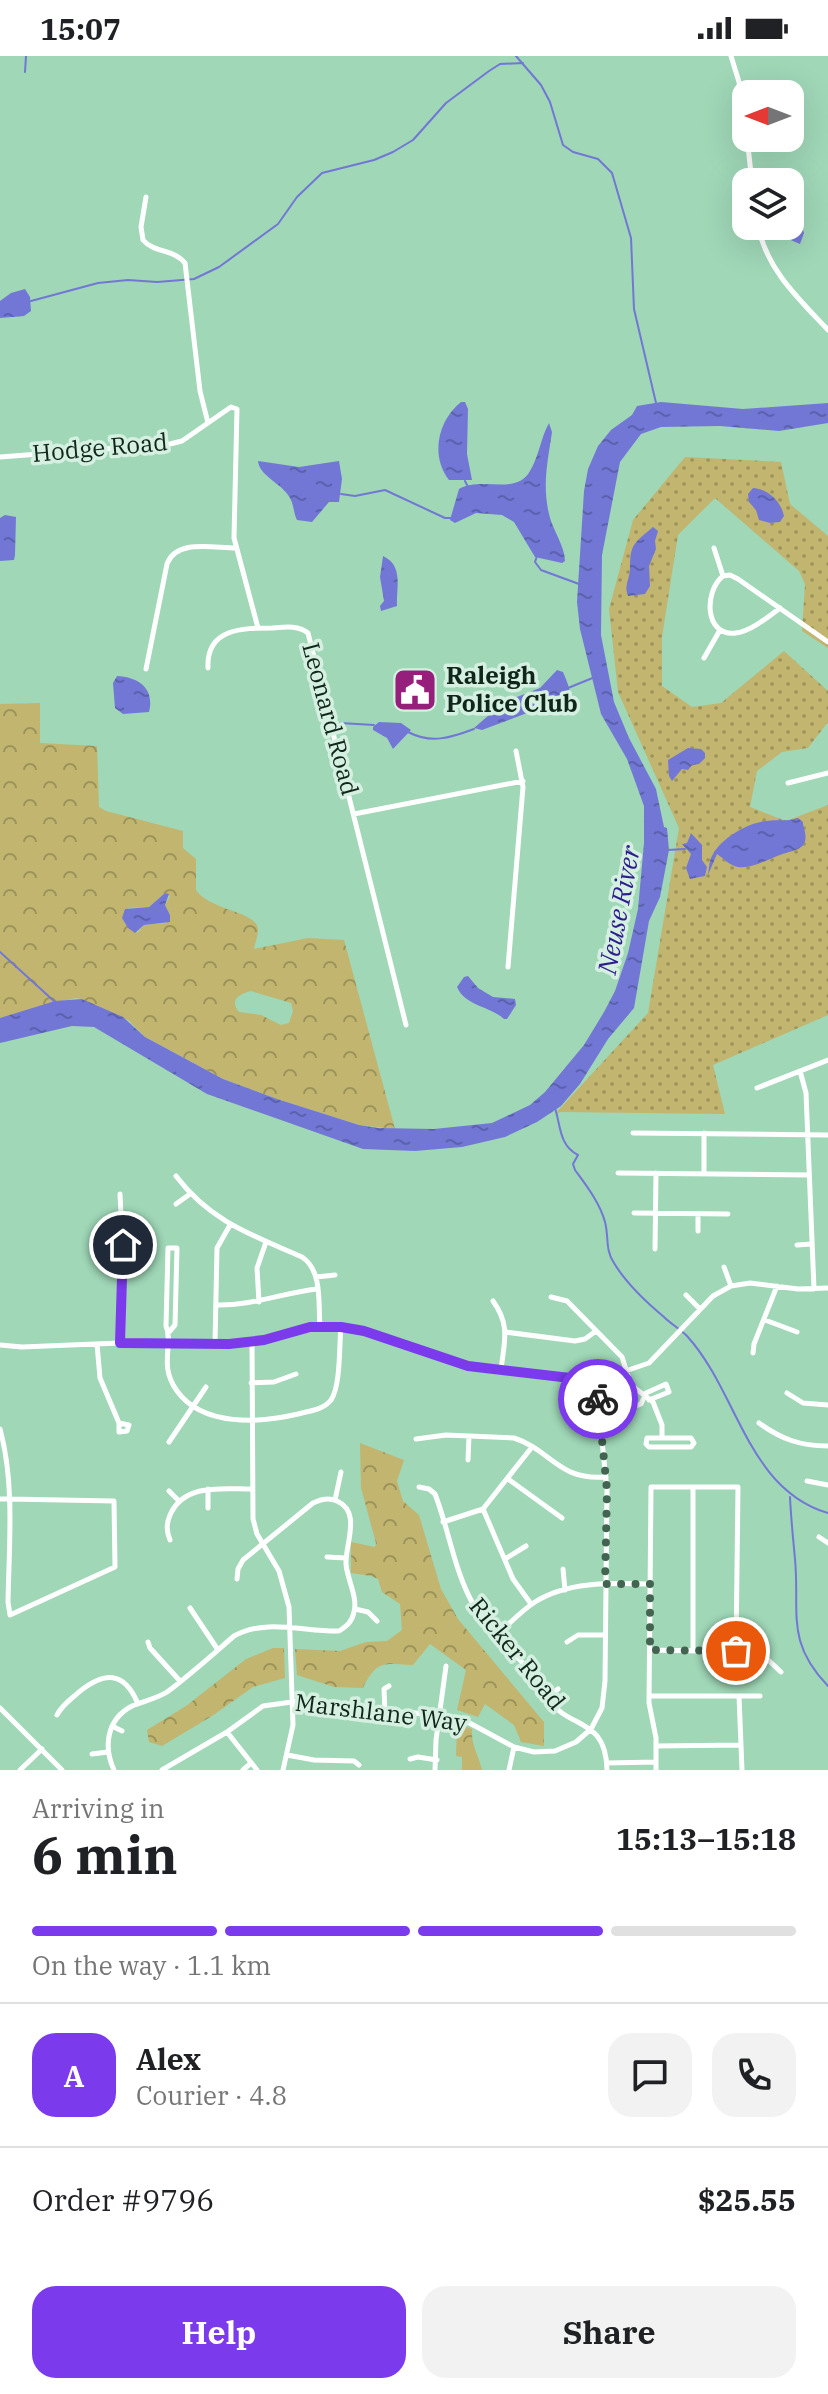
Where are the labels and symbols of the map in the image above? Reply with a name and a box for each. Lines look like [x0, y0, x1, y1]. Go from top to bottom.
north arrow [732, 80, 804, 152]
street label: Hodge Road [31, 425, 169, 469]
street label: Leonard Road [295, 639, 367, 799]
place label: Raleigh Police Club [446, 659, 578, 719]
public building icon: Raleigh Police Club [391, 666, 439, 714]
water label: Neuse River [589, 842, 647, 978]
pin [89, 1211, 157, 1279]
courier [558, 1359, 638, 1439]
street label: Ricker Road [463, 1590, 573, 1716]
pin [702, 1617, 770, 1685]
street label: Marshlane Way [293, 1686, 469, 1738]

